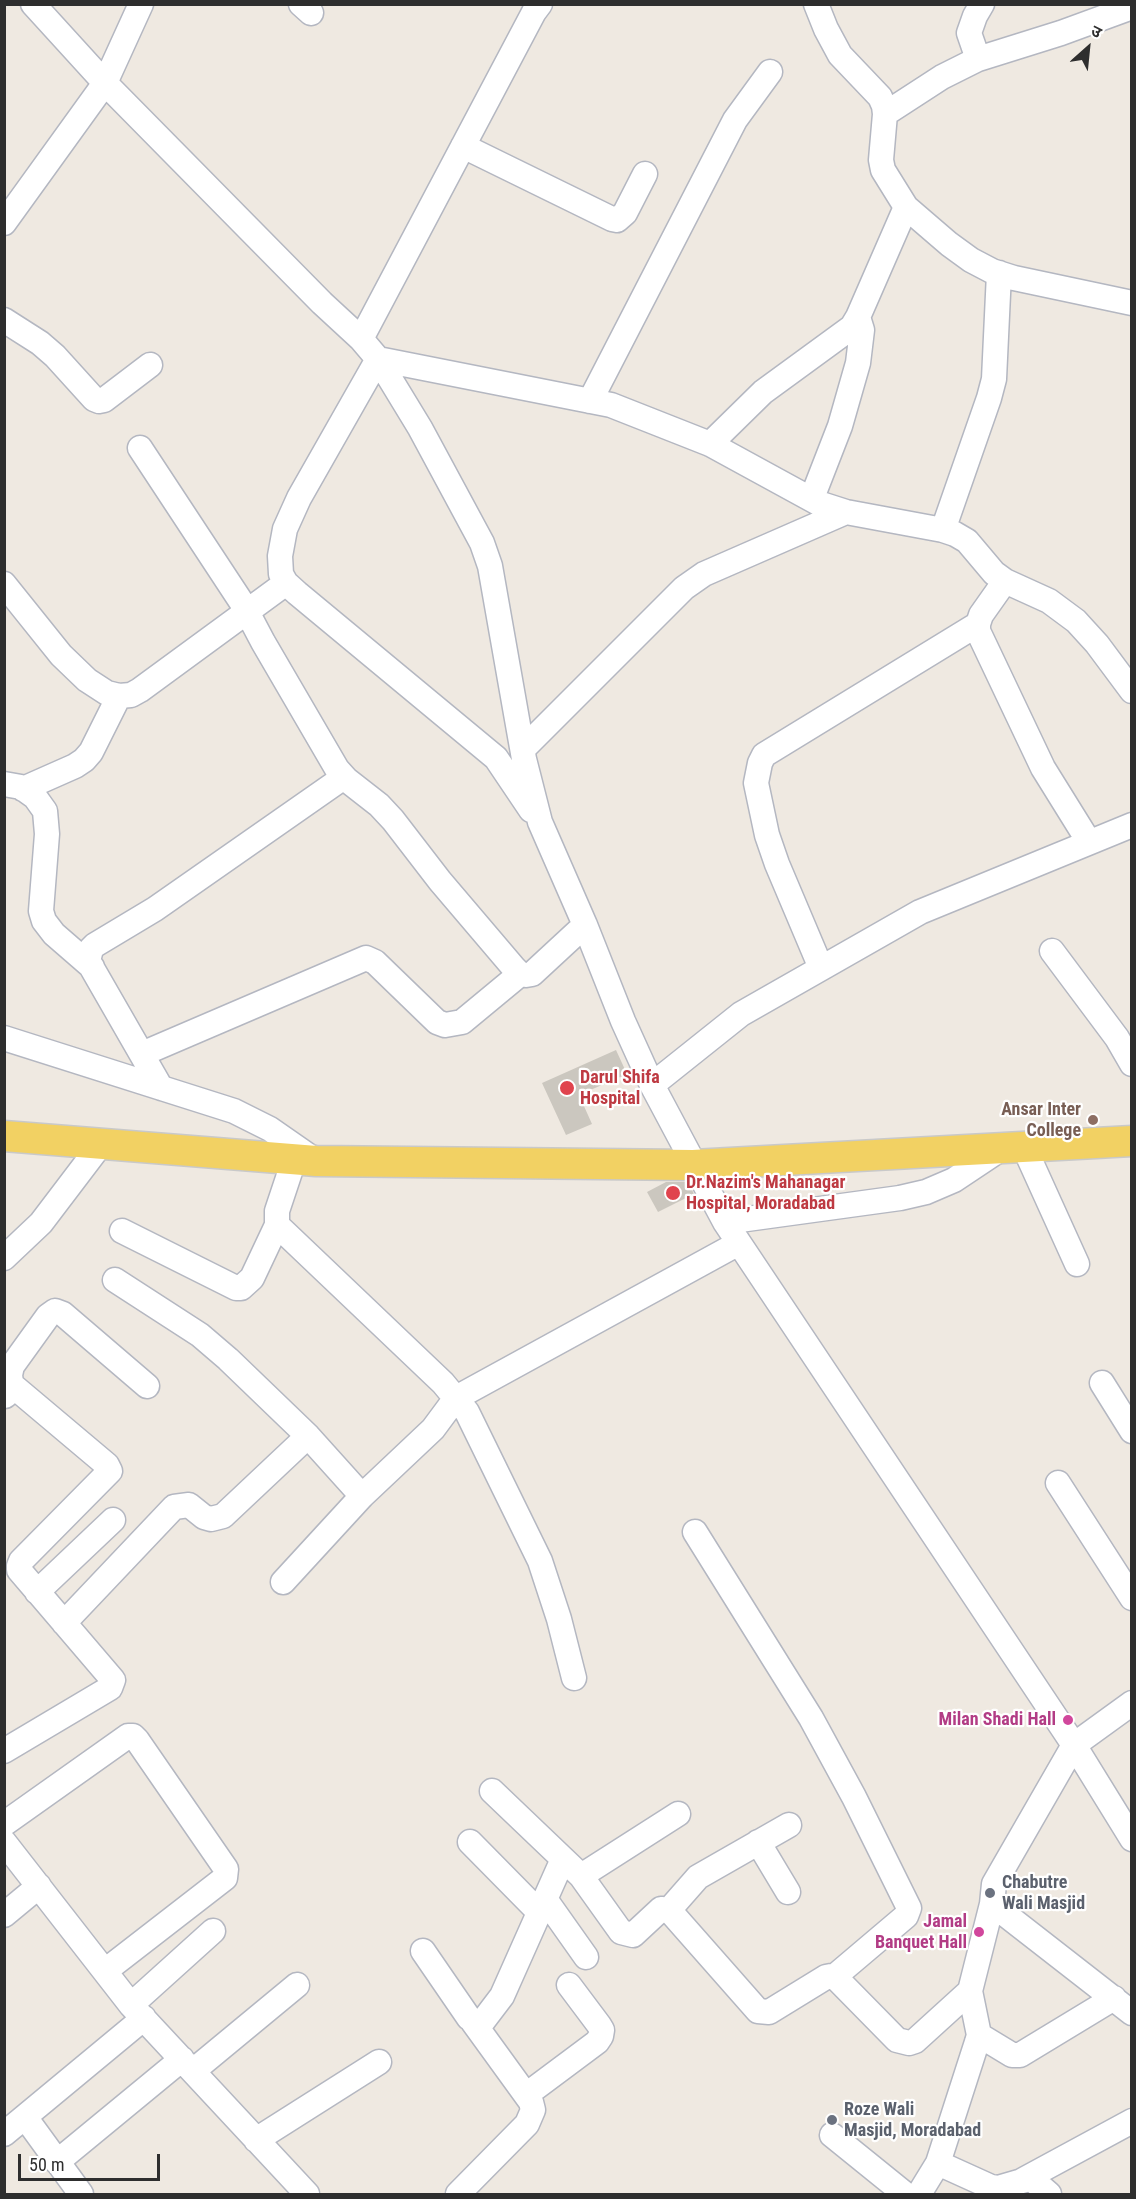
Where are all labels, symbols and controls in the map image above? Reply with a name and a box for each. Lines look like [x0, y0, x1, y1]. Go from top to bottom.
north arrow [1058, 18, 1118, 78]
text: उ [1088, 21, 1105, 42]
place label: Darul Shifa Hospital [580, 1067, 660, 1110]
marker: Darul Shifa Hospital [558, 1079, 576, 1097]
place label: Ansar Inter College [1001, 1099, 1081, 1142]
marker: Ansar Inter College [1086, 1113, 1100, 1127]
place label: Dr.Nazim's Mahanagar Hospital, Moradabad [686, 1172, 845, 1214]
marker: Dr.Nazim's Mahanagar Hospital, Moradabad [664, 1184, 682, 1202]
place label: Milan Shadi Hall [939, 1709, 1056, 1731]
marker: Milan Shadi Hall [1061, 1713, 1075, 1727]
place label: Chabutre Wali Masjid [1002, 1872, 1085, 1914]
marker: Chabutre Wali Masjid [983, 1886, 997, 1900]
place label: Jamal Banquet Hall [875, 1911, 967, 1954]
marker: Jamal Banquet Hall [972, 1925, 986, 1939]
place label: Roze Wali Masjid, Moradabad [844, 2099, 981, 2142]
marker: Roze Wali Masjid, Moradabad [825, 2113, 839, 2127]
scale bar [21, 2142, 164, 2180]
text: 50 m [29, 2154, 64, 2175]

